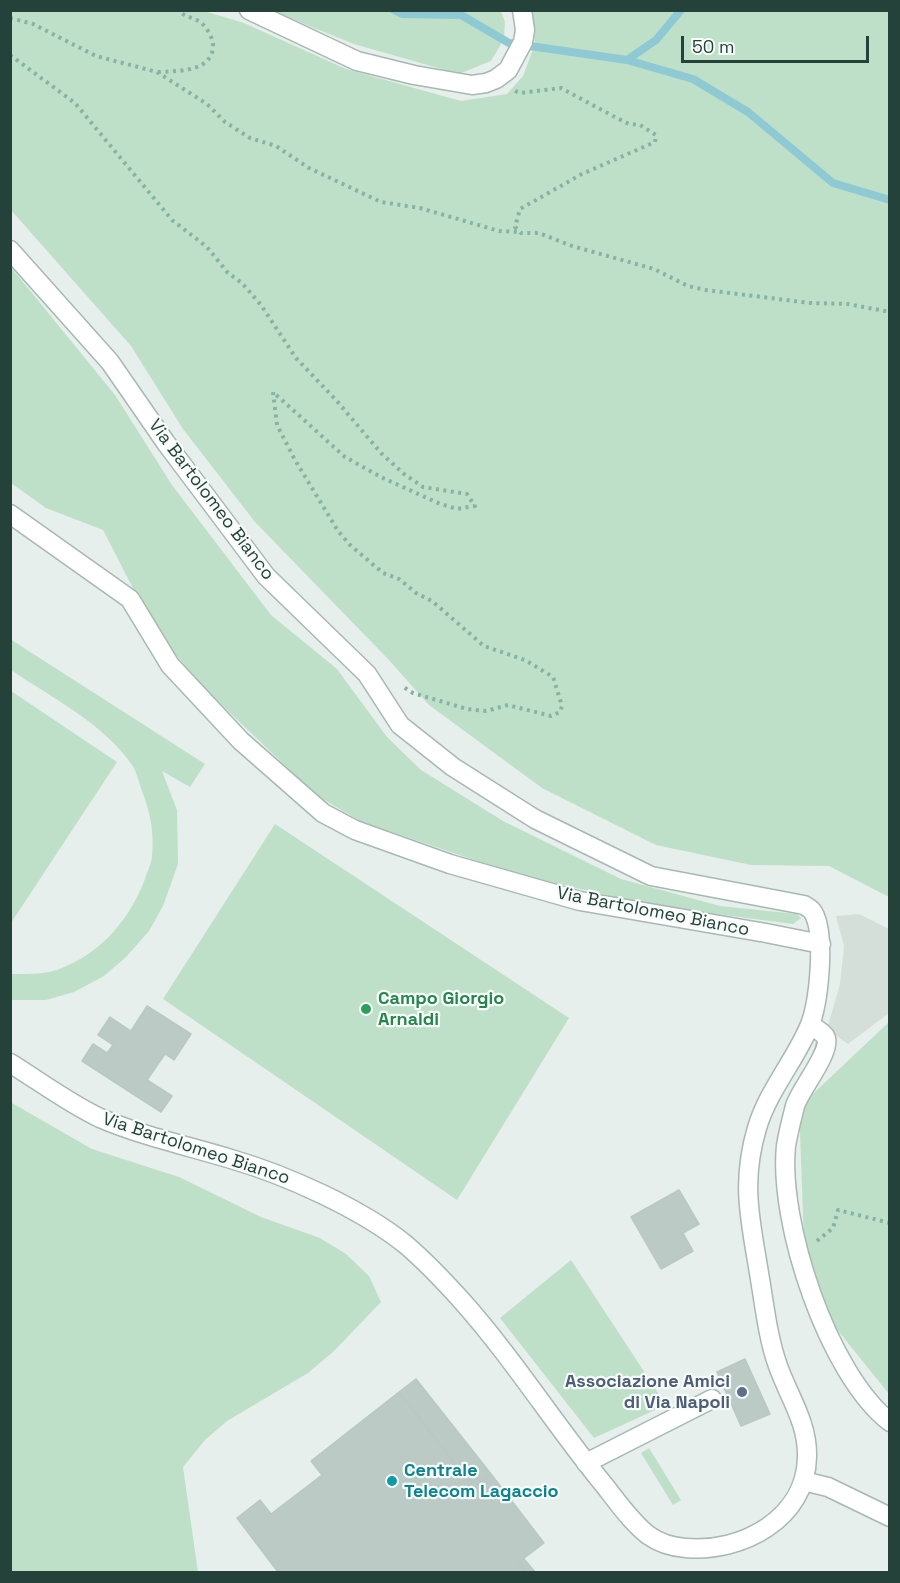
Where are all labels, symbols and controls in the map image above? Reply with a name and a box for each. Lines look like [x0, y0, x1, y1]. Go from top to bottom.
scale bar [684, 24, 872, 62]
text: 50 m [692, 35, 734, 58]
street label: Via Bartolomeo Bianco [144, 415, 278, 585]
street label: Via Bartolomeo Bianco [555, 883, 751, 941]
place label: Campo Giorgio Arnaldi [378, 988, 504, 1030]
marker: Campo Giorgio Arnaldi [359, 1002, 373, 1016]
street label: Via Bartolomeo Bianco [100, 1109, 292, 1189]
place label: Associazione Amici di Via Napoli [565, 1371, 730, 1414]
marker: Associazione Amici di Via Napoli [735, 1385, 749, 1399]
place label: Centrale Telecom Lagaccio [404, 1460, 559, 1502]
marker: Centrale Telecom Lagaccio [385, 1474, 399, 1488]

